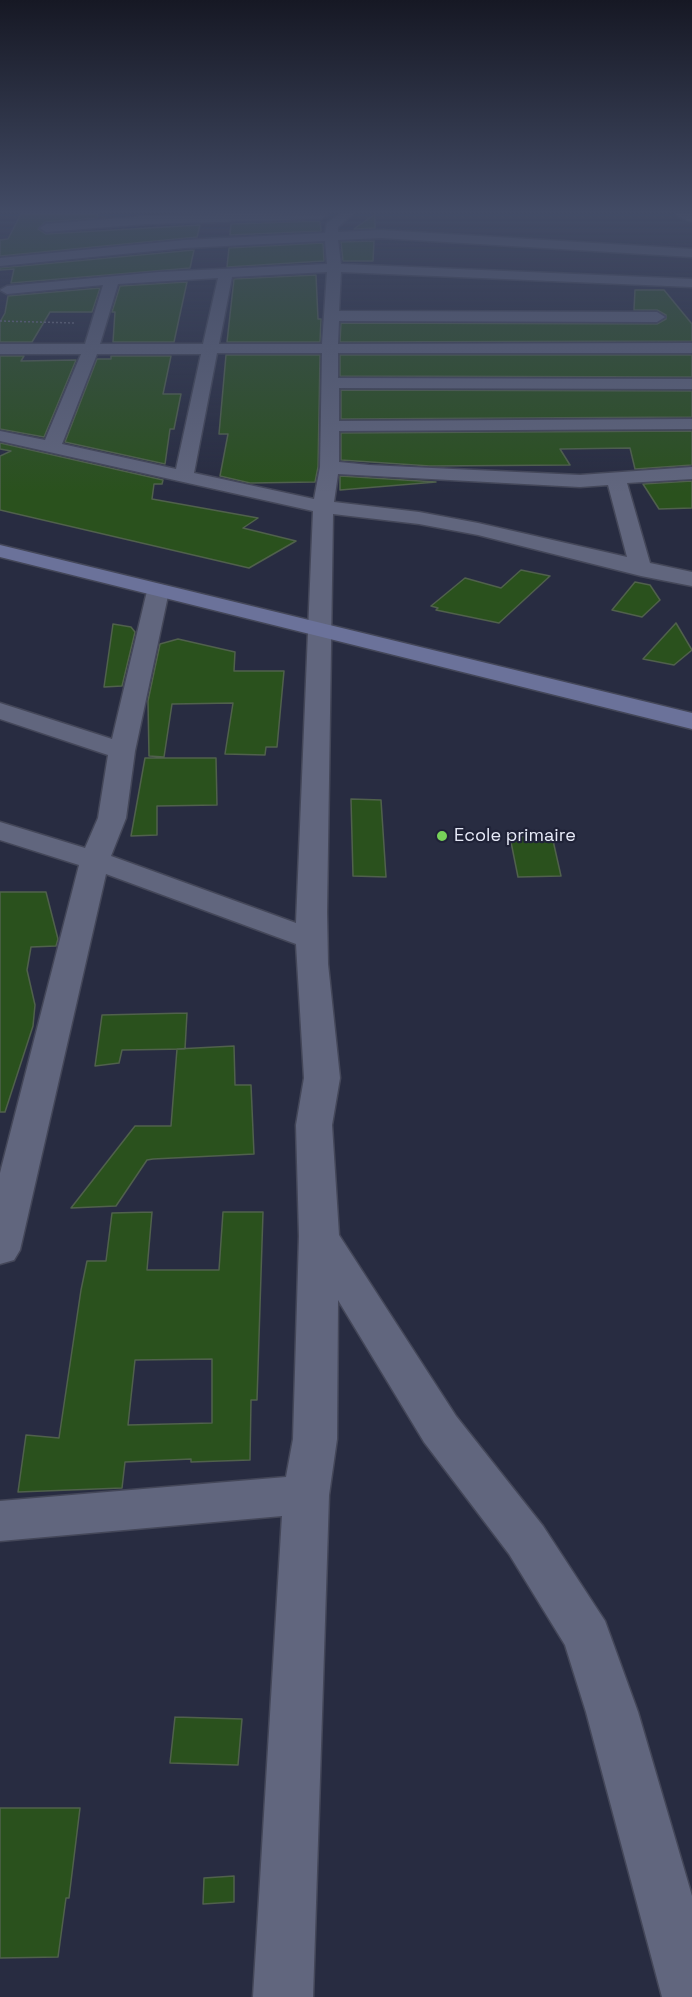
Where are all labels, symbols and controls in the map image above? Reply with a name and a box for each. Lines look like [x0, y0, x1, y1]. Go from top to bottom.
place label: Ecole primaire [454, 825, 576, 847]
marker: Ecole primaire [435, 829, 449, 843]

